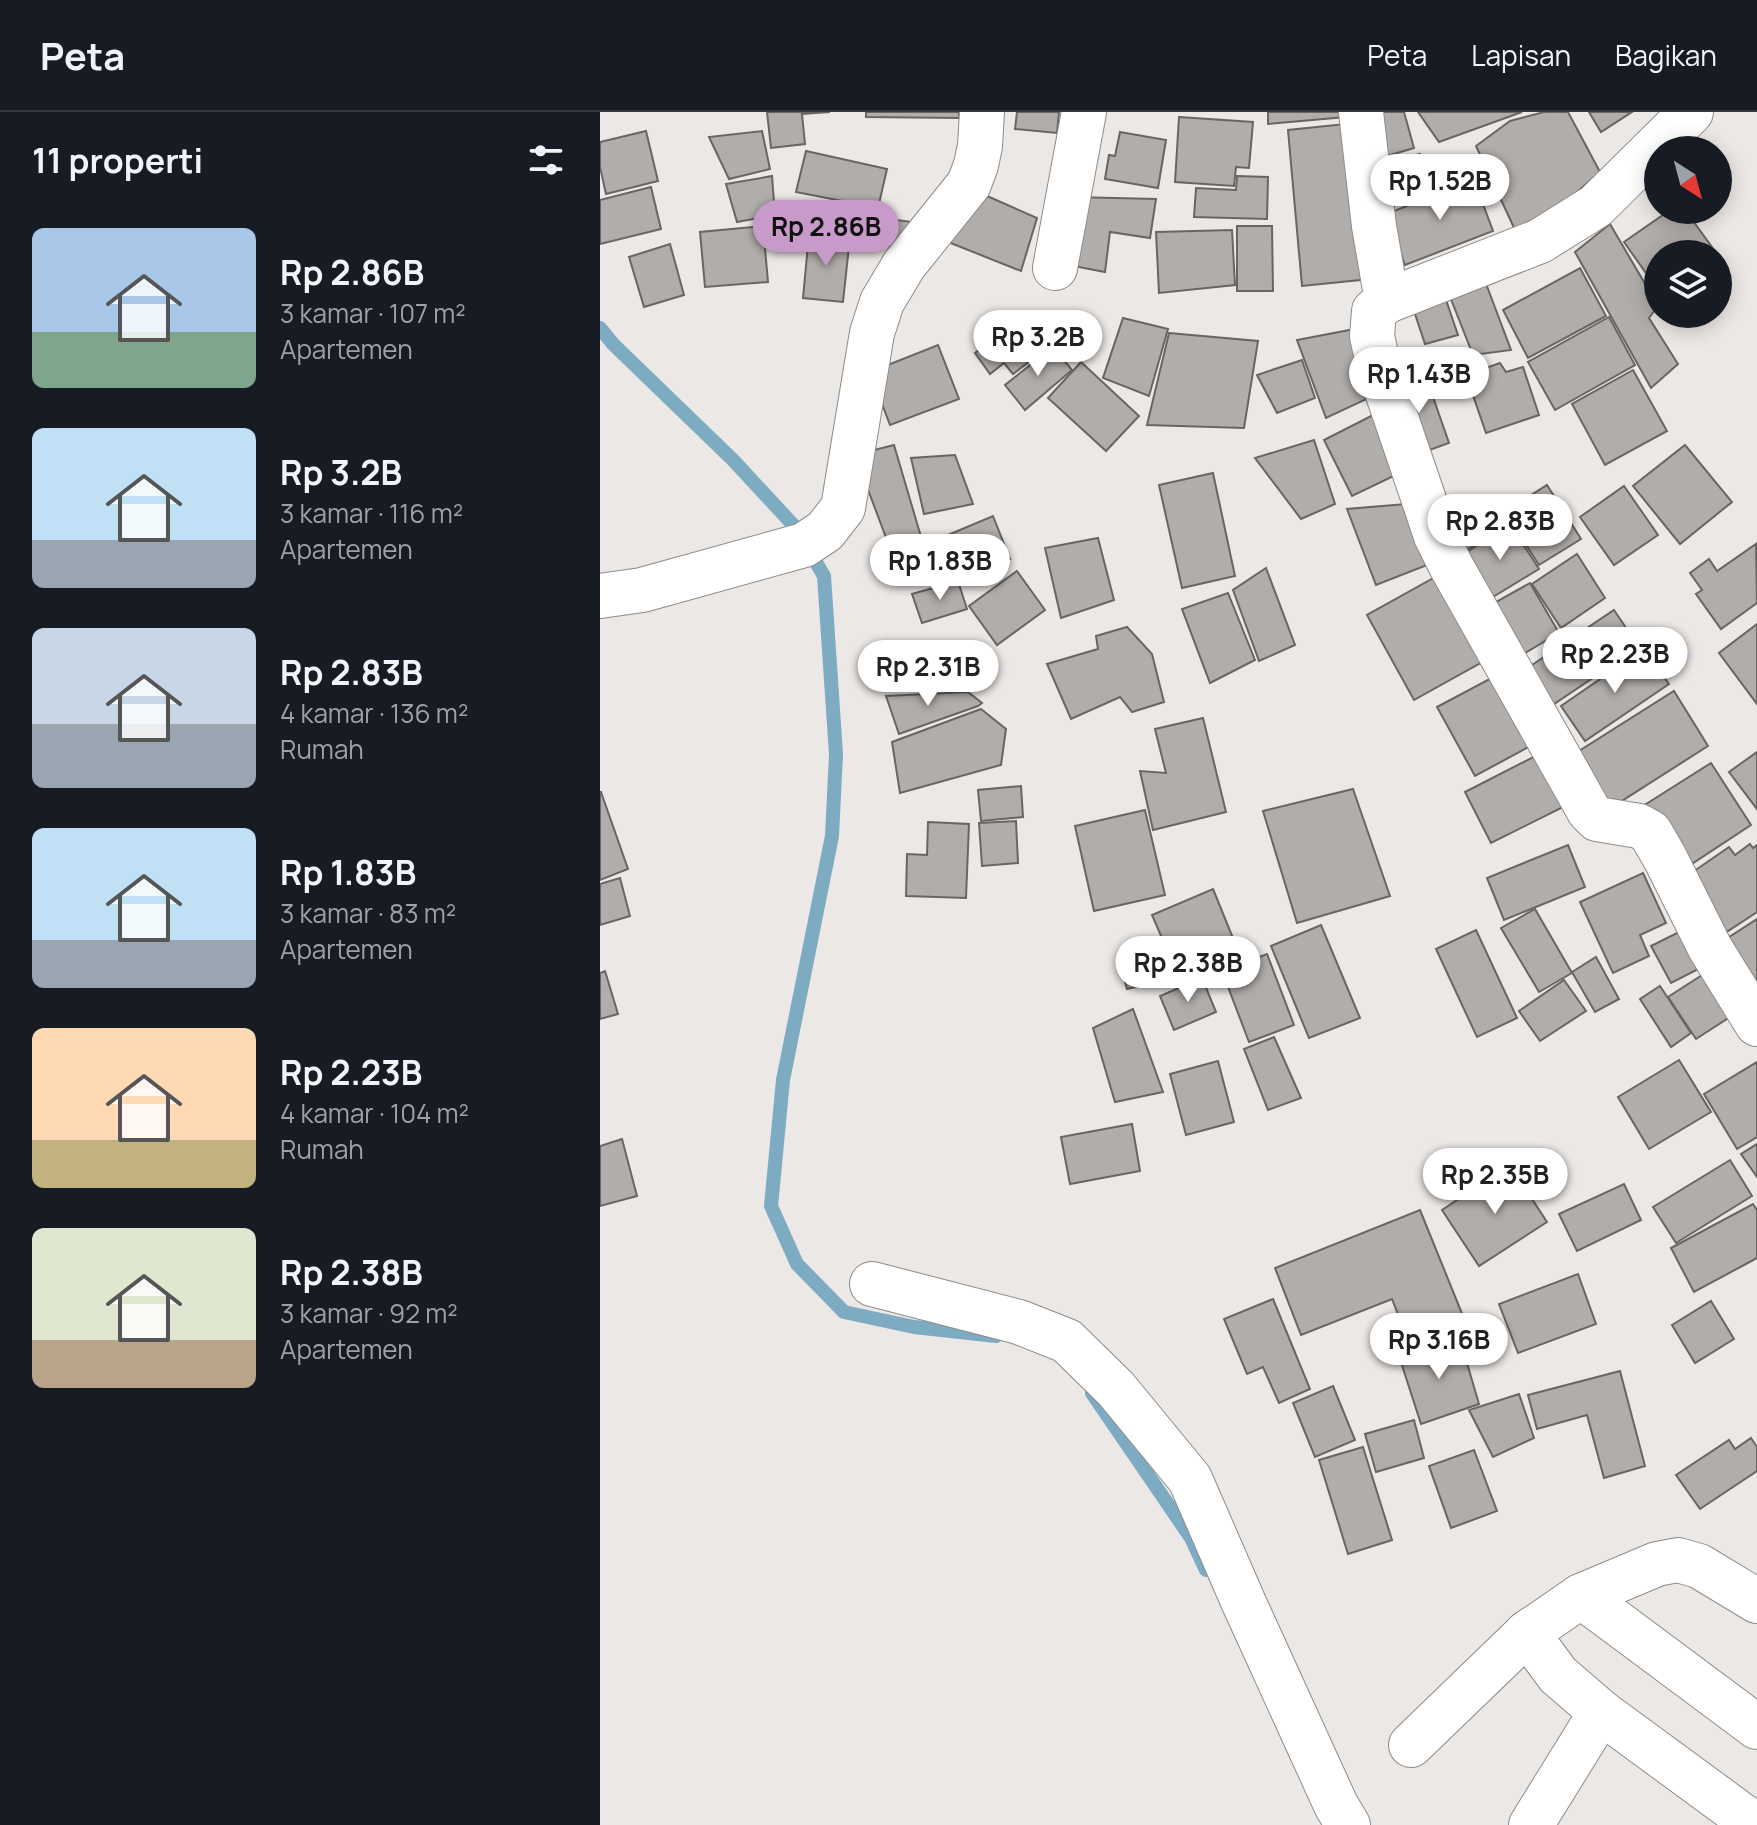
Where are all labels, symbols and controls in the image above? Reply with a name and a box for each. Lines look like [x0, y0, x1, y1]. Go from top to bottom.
text: Peta [40, 29, 125, 81]
text: Peta [1367, 36, 1427, 74]
text: Lapisan [1471, 36, 1571, 74]
text: Bagikan [1615, 36, 1717, 74]
north arrow [1644, 136, 1732, 224]
map controls [1644, 136, 1732, 328]
text: 11 properti [32, 137, 203, 183]
icon: filters [524, 138, 568, 182]
pin: Rp 1.52B [1357, 154, 1523, 222]
text: Rp 1.52B [1388, 162, 1492, 198]
pin: Rp 2.86B [743, 200, 909, 268]
text: Rp 2.86B [771, 208, 881, 244]
button: layers [1644, 240, 1732, 328]
text: Rp 2.86B [280, 249, 424, 295]
icon: home [96, 260, 192, 356]
text: 3 kamar · 107 m² [280, 295, 466, 331]
pin: Rp 3.2B [964, 310, 1112, 378]
text: Rp 3.2B [991, 318, 1085, 354]
text: Apartemen [280, 331, 413, 367]
pin: Rp 1.43B [1336, 347, 1502, 415]
text: Rp 1.43B [1367, 355, 1471, 391]
text: Rp 3.2B [280, 449, 402, 495]
icon: home [96, 460, 192, 556]
pin: Rp 2.83B [1417, 494, 1583, 562]
text: 3 kamar · 116 m² [280, 495, 463, 531]
text: Rp 2.83B [1445, 502, 1555, 538]
text: Apartemen [280, 531, 413, 567]
pin: Rp 1.83B [857, 534, 1023, 602]
text: Rp 1.83B [888, 542, 992, 578]
pin: Rp 2.23B [1532, 627, 1698, 695]
text: Rp 2.23B [1561, 635, 1669, 671]
pin: Rp 2.31B [845, 640, 1011, 708]
text: Rp 2.31B [876, 648, 980, 684]
text: Rp 2.83B [280, 649, 423, 695]
icon: home [96, 660, 192, 756]
text: 4 kamar · 136 m² [280, 695, 468, 731]
text: Rumah [280, 731, 364, 767]
text: Rp 1.83B [280, 849, 416, 895]
icon: home [96, 860, 192, 956]
text: 3 kamar · 83 m² [280, 895, 456, 931]
text: Apartemen [280, 931, 413, 967]
pin: Rp 2.38B [1105, 936, 1271, 1004]
text: Rp 2.38B [1133, 944, 1243, 980]
text: Rp 2.23B [280, 1049, 422, 1095]
icon: home [96, 1060, 192, 1156]
text: 4 kamar · 104 m² [280, 1095, 469, 1131]
text: Rumah [280, 1131, 364, 1167]
pin: Rp 2.35B [1412, 1148, 1578, 1216]
text: Rp 2.35B [1441, 1156, 1549, 1192]
text: Rp 2.38B [280, 1249, 423, 1295]
icon: home [96, 1260, 192, 1356]
text: 3 kamar · 92 m² [280, 1295, 458, 1331]
pin: Rp 3.16B [1356, 1313, 1522, 1381]
text: Rp 3.16B [1388, 1321, 1490, 1357]
text: Apartemen [280, 1331, 413, 1367]

